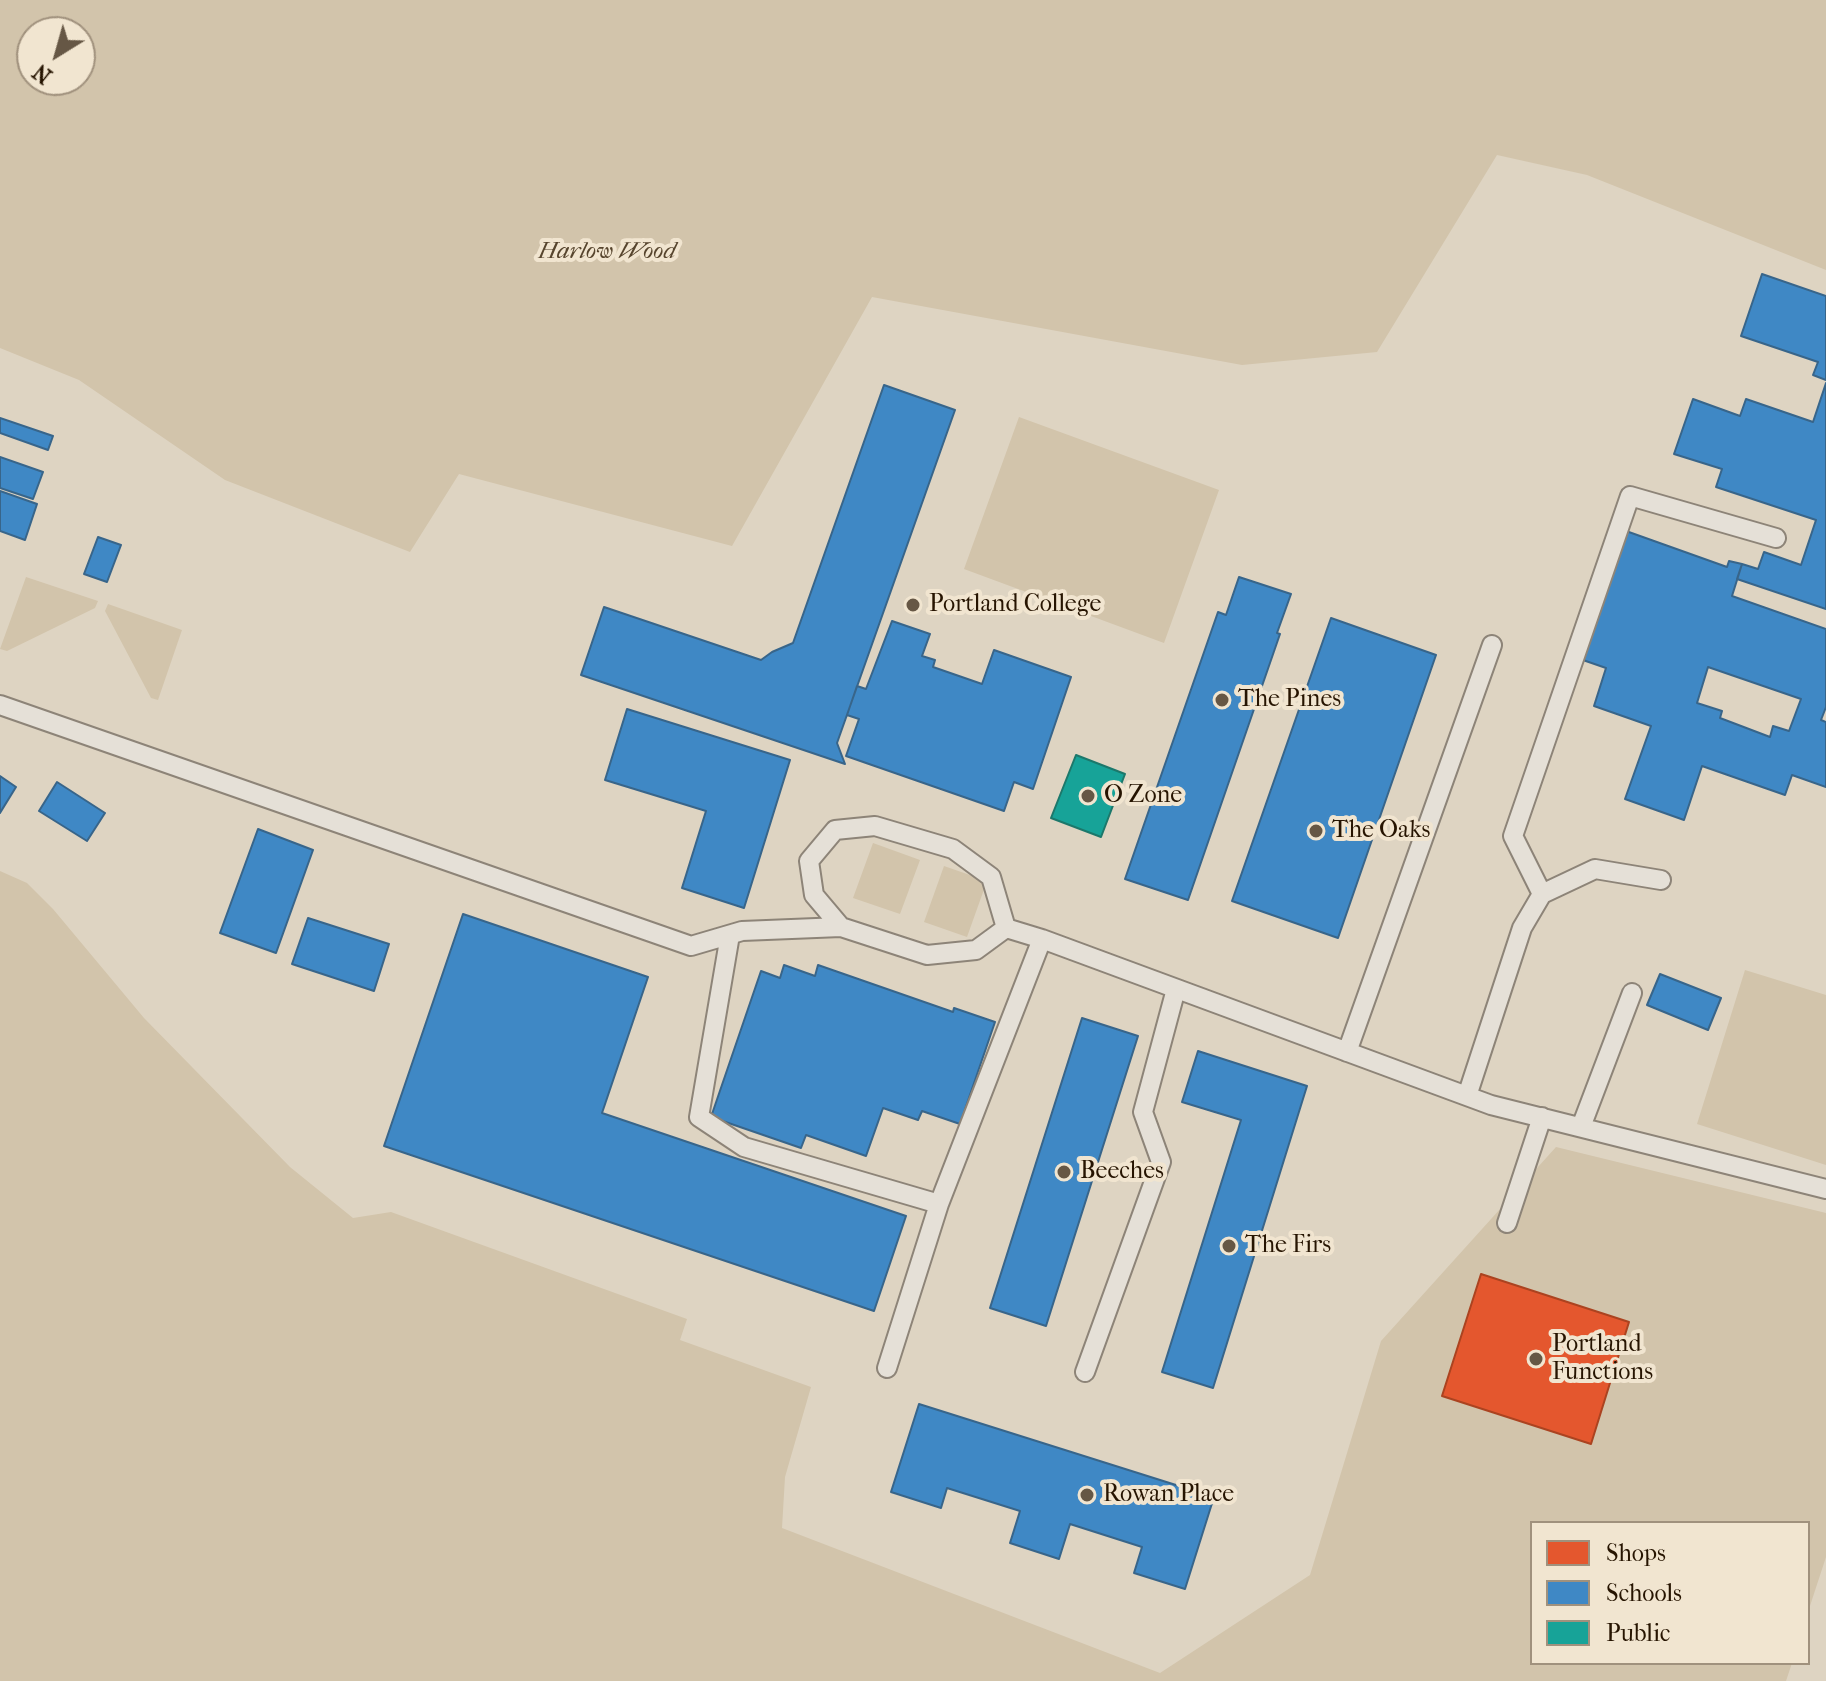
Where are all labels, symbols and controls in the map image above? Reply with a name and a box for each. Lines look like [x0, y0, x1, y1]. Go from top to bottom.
north arrow [16, 16, 96, 96]
text: N [28, 58, 57, 89]
park label: Harlow Wood [538, 238, 676, 266]
place label: Portland College [929, 591, 1101, 619]
marker: Portland College [904, 596, 922, 614]
place label: The Pines [1238, 686, 1341, 714]
marker: The Pines [1213, 691, 1231, 709]
place label: O Zone [1104, 782, 1182, 810]
marker: O Zone [1079, 787, 1097, 805]
place label: The Oaks [1332, 817, 1430, 845]
marker: The Oaks [1307, 822, 1325, 840]
place label: Beeches [1080, 1158, 1164, 1186]
marker: Beeches [1055, 1163, 1073, 1181]
place label: The Firs [1245, 1232, 1331, 1260]
marker: The Firs [1220, 1237, 1238, 1255]
place label: Portland Functions [1552, 1331, 1653, 1387]
marker: Portland Functions [1527, 1350, 1545, 1368]
place label: Rowan Place [1103, 1481, 1234, 1509]
marker: Rowan Place [1078, 1486, 1096, 1504]
legend [1530, 1521, 1810, 1665]
text: Shops [1606, 1539, 1666, 1567]
text: Schools [1606, 1579, 1682, 1607]
text: Public [1606, 1619, 1670, 1647]

